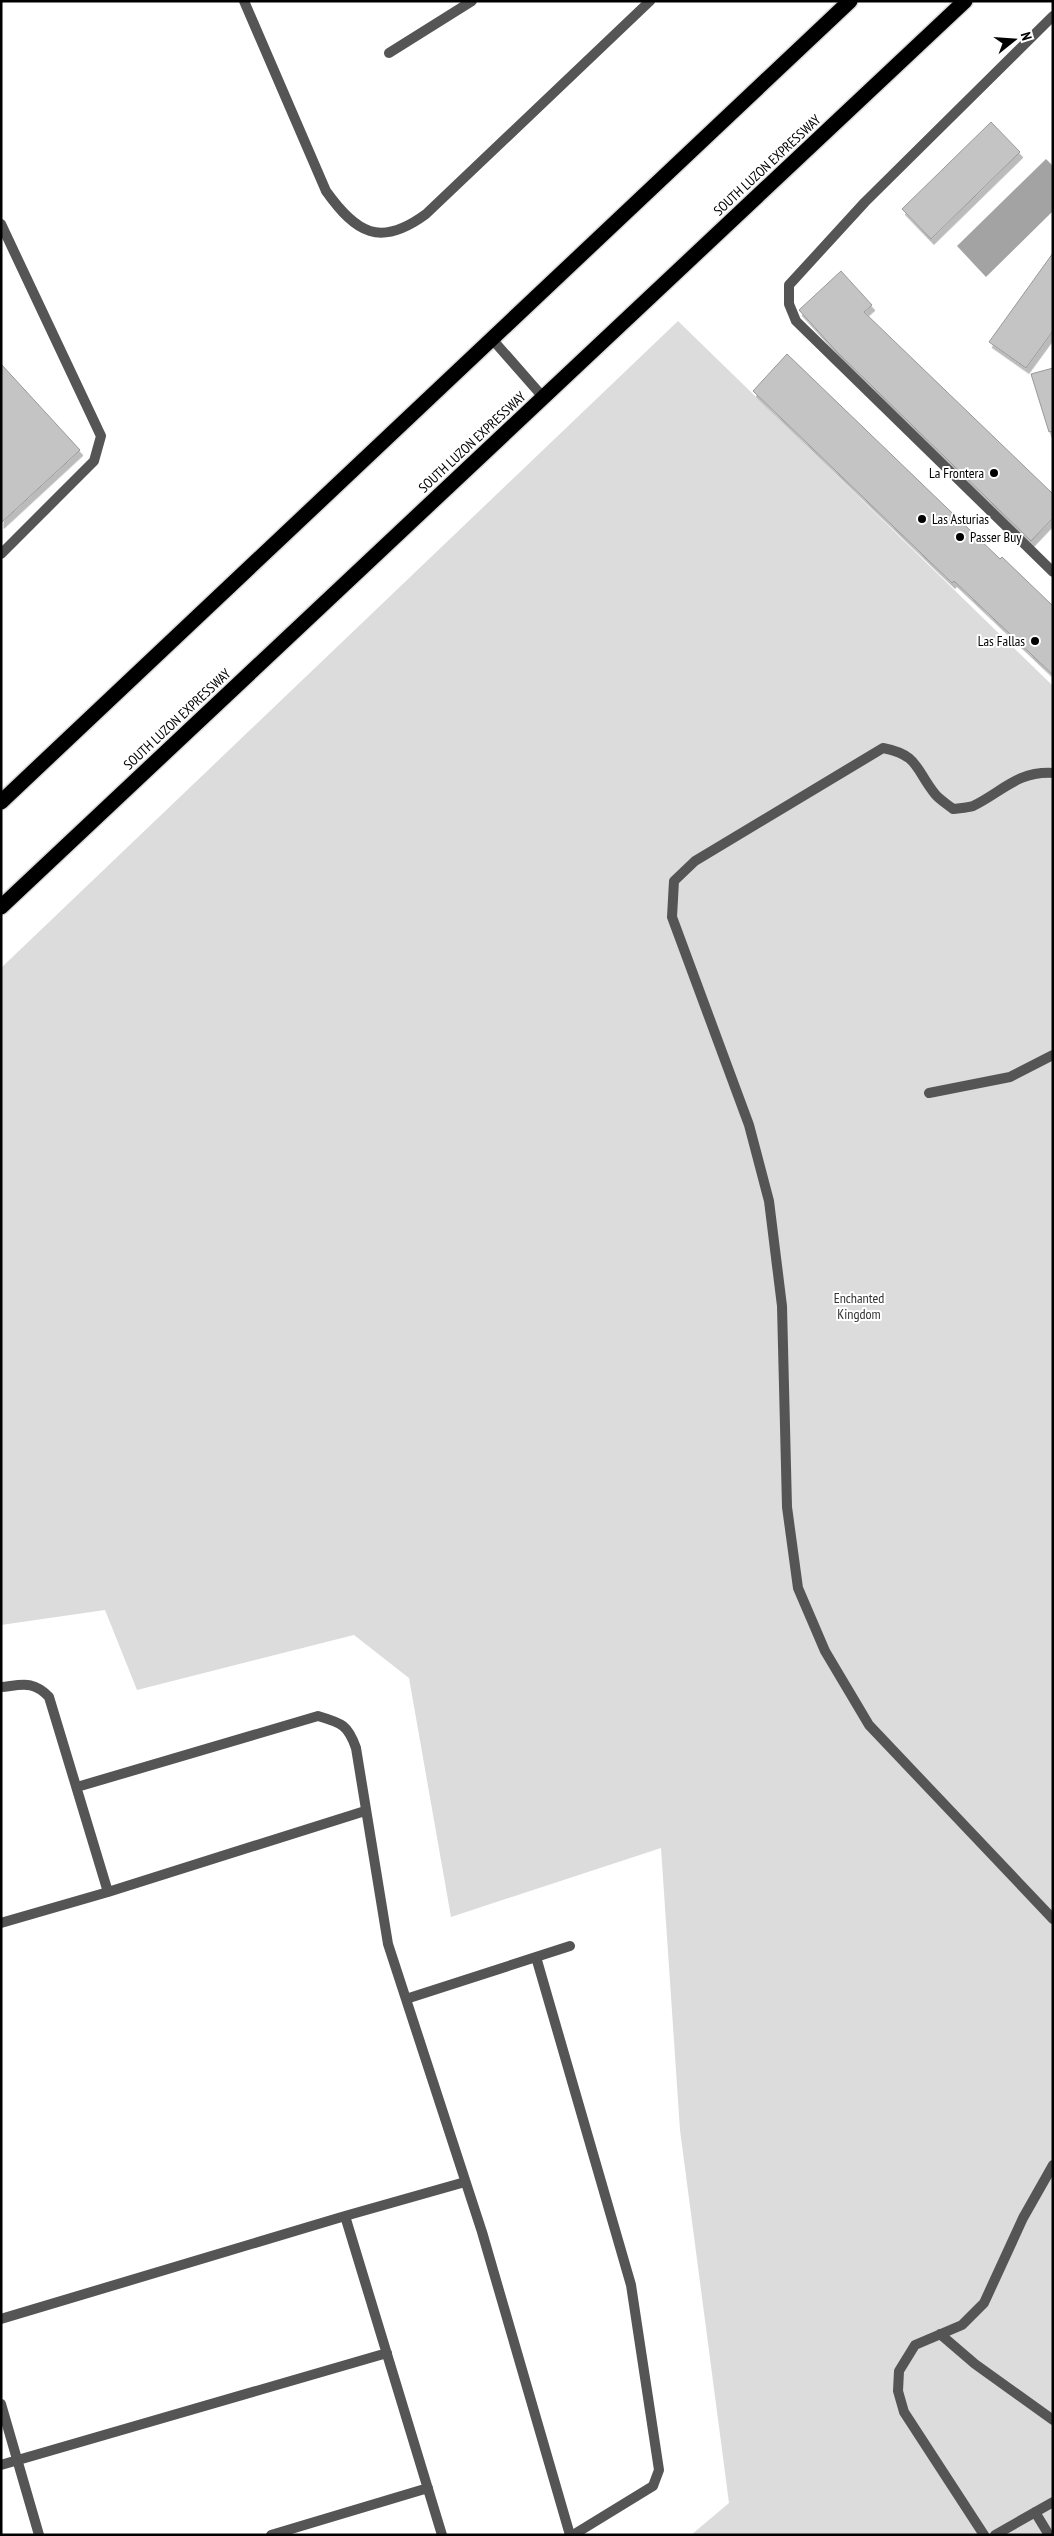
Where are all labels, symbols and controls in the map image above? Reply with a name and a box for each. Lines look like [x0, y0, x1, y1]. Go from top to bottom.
north arrow [989, 15, 1039, 65]
text: N [1017, 30, 1036, 42]
street label: SOUTH LUZON EXPRESSWAY [710, 110, 825, 219]
street label: SOUTH LUZON EXPRESSWAY [415, 387, 530, 496]
place label: La Frontera [929, 464, 984, 482]
marker: La Frontera [988, 467, 1000, 479]
place label: Las Asturias [932, 510, 989, 528]
marker: Las Asturias [916, 513, 928, 525]
place label: Passer Buy [970, 528, 1022, 546]
marker: Passer Buy [954, 531, 966, 543]
place label: Las Fallas [978, 632, 1025, 650]
marker: Las Fallas [1029, 635, 1041, 647]
street label: SOUTH LUZON EXPRESSWAY [120, 664, 235, 773]
park label: Enchanted Kingdom [834, 1289, 884, 1323]

